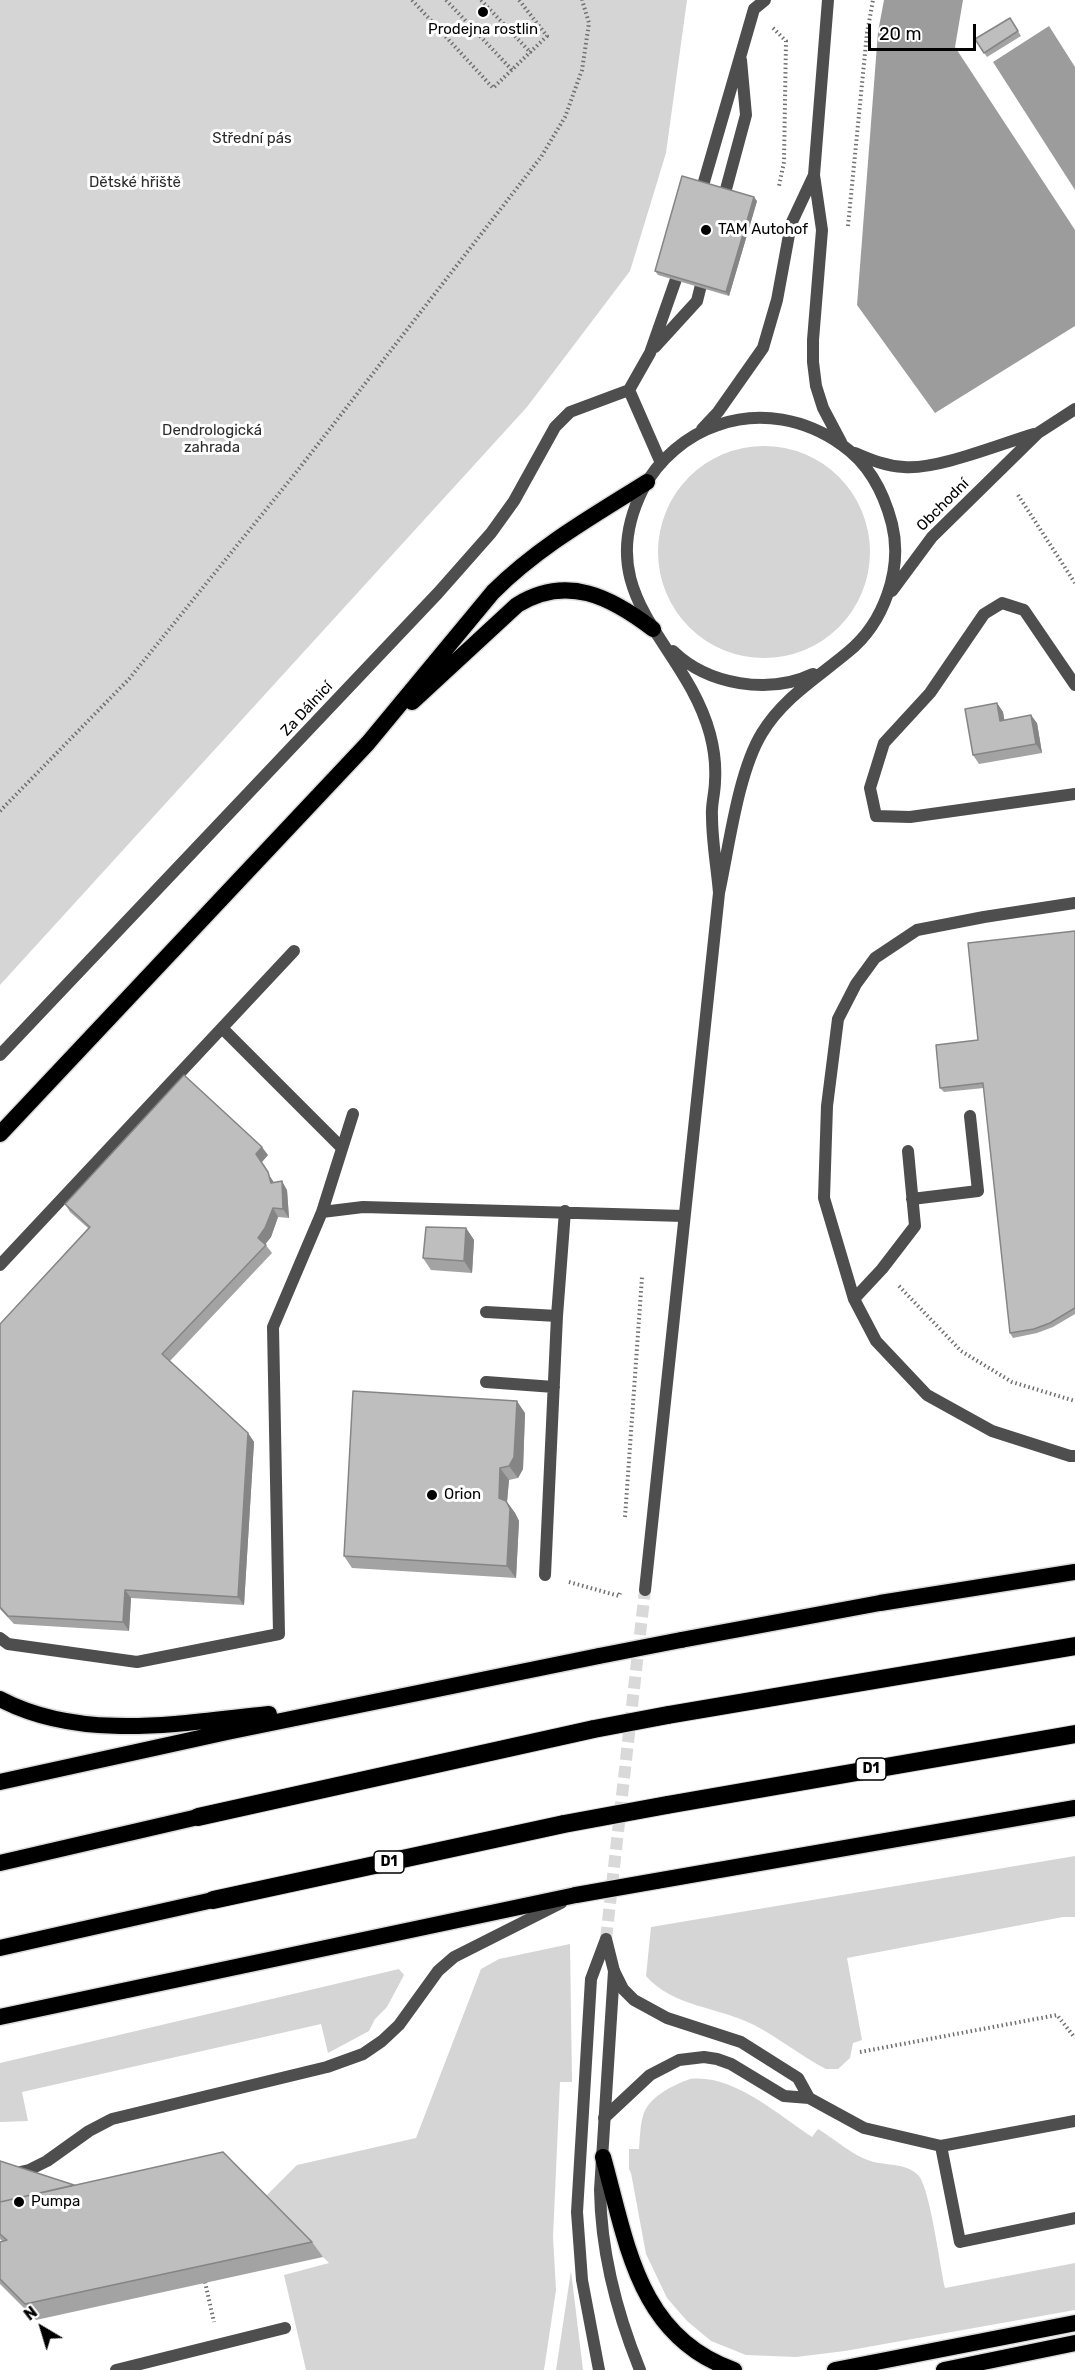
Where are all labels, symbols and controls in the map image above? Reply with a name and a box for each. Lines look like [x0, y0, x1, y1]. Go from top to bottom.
marker: Prodejna rostlin [476, 5, 490, 19]
scale bar [871, 12, 979, 50]
place label: Prodejna rostlin [428, 21, 538, 39]
text: 20 m [879, 23, 921, 45]
park label: Střední pás [212, 130, 292, 148]
park label: Dětské hřiště [89, 174, 181, 192]
place label: TAM Autohof [718, 221, 808, 239]
marker: TAM Autohof [699, 223, 713, 237]
park label: Dendrologická zahrada [162, 422, 262, 457]
street label: Obchodní [913, 475, 973, 535]
street label: Za Dálnicí [277, 678, 337, 740]
place label: Orion [444, 1486, 481, 1504]
marker: Orion [425, 1488, 439, 1502]
road number: D1 [856, 1758, 886, 1780]
road number: D1 [374, 1851, 404, 1873]
place label: Pumpa [31, 2193, 80, 2211]
marker: Pumpa [12, 2195, 26, 2209]
north arrow [12, 2298, 72, 2358]
text: N [20, 2302, 41, 2324]

